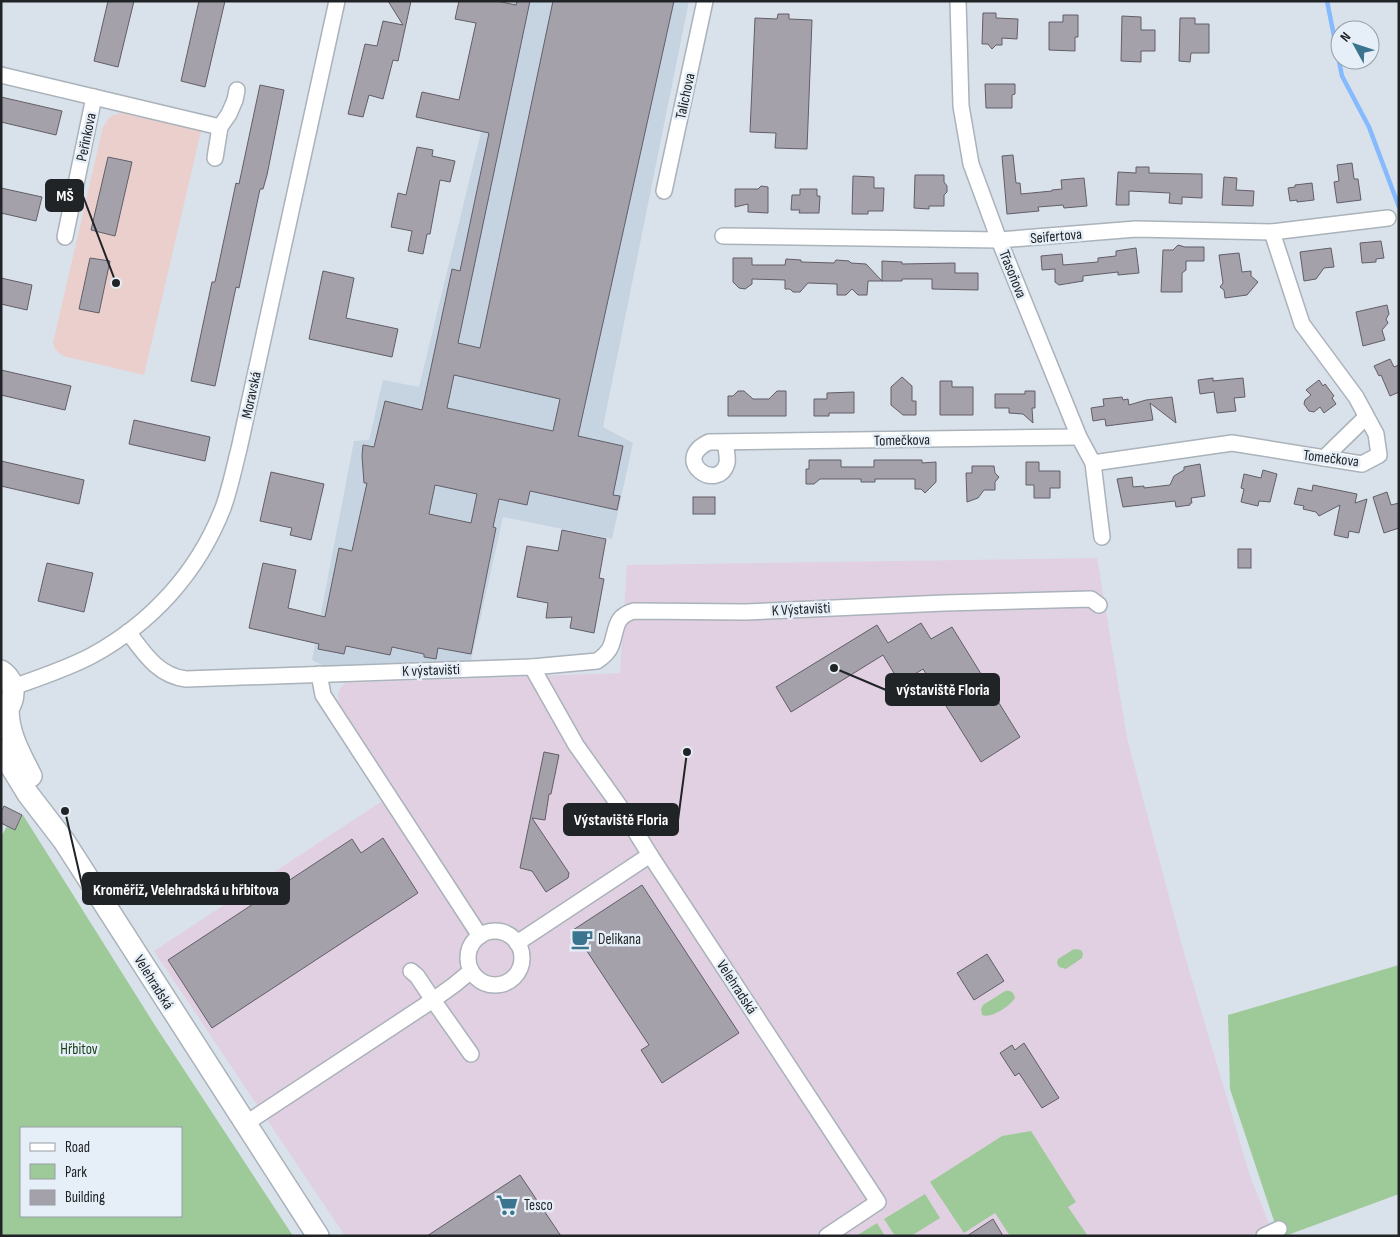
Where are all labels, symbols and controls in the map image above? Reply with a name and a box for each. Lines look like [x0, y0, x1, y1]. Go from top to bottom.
north arrow [1330, 20, 1380, 70]
text: N [1337, 29, 1354, 45]
street label: Talichova [671, 71, 700, 121]
street label: Peřinkova [72, 111, 101, 163]
callout: MŠ [46, 180, 83, 211]
text: MŠ [56, 187, 74, 206]
street label: Seifertova [1029, 225, 1083, 248]
street label: Třasoňova [994, 247, 1031, 301]
street label: Moravská [237, 370, 266, 420]
street label: Tomečkova [874, 431, 930, 450]
street label: Tomečkova [1302, 446, 1360, 471]
street label: K Výstavišti [771, 598, 831, 621]
street label: K výstavišti [402, 660, 460, 681]
callout: výstaviště Floria [886, 674, 999, 705]
text: výstaviště Floria [896, 681, 990, 700]
callout: Výstaviště Floria [564, 804, 678, 835]
text: Výstaviště Floria [574, 811, 668, 830]
callout: Kroměříž, Velehradská u hřbitova [83, 873, 289, 904]
text: Kroměříž, Velehradská u hřbitova [93, 881, 279, 900]
cafe icon: Delikana [569, 926, 595, 952]
place label: Delikana [598, 930, 641, 949]
street label: Velehradská [129, 952, 178, 1013]
street label: Velehradská [712, 957, 761, 1018]
park label: Hřbitov [60, 1040, 98, 1059]
legend [20, 1127, 182, 1217]
text: Road [65, 1138, 90, 1157]
text: Park [65, 1163, 87, 1182]
text: Building [65, 1188, 105, 1207]
supermarket icon: Tesco [494, 1192, 520, 1218]
place label: Tesco [524, 1196, 553, 1215]

